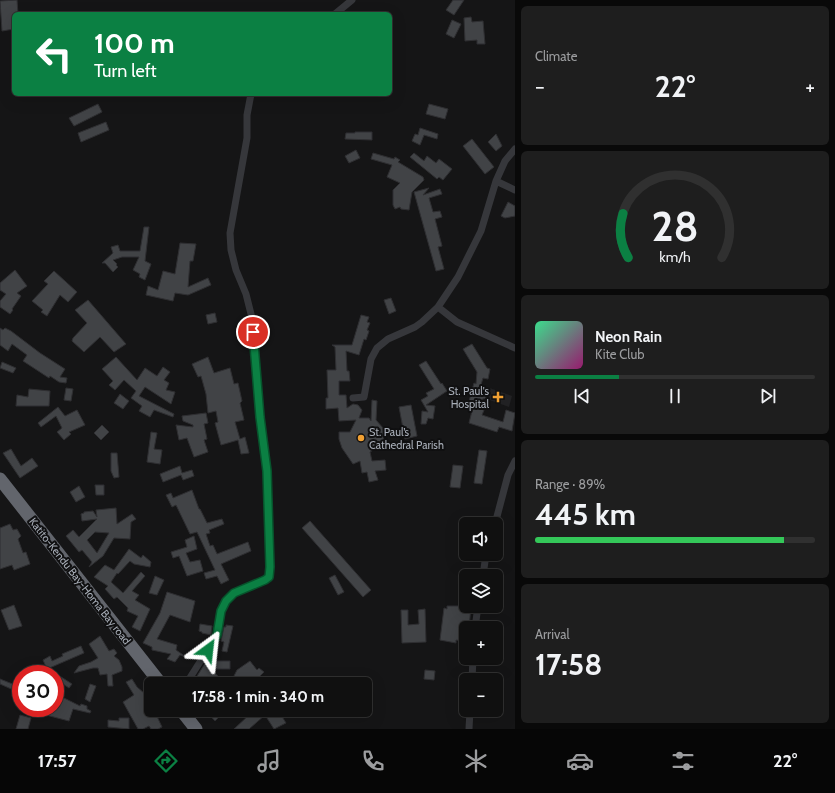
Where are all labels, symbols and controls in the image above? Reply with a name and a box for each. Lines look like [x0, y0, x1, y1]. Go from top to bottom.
text: 100 m [94, 26, 175, 60]
icon: left [28, 28, 80, 80]
text: Climate [535, 48, 577, 64]
text: Turn left [94, 60, 157, 82]
text: 22° [655, 68, 695, 105]
text: − [535, 73, 545, 100]
text: + [805, 73, 815, 100]
text: 28 [651, 201, 699, 251]
text: km/h [659, 247, 691, 265]
pin [236, 315, 270, 349]
icon: arrive [242, 321, 264, 343]
text: Neon Rain [595, 328, 662, 346]
text: Kite Club [595, 346, 644, 362]
place label: St. Paul's Hospital [448, 384, 489, 411]
icon: previous [571, 385, 593, 407]
icon: pause [664, 385, 686, 407]
icon: next [757, 385, 779, 407]
marker: St. Paul's Hospital [492, 391, 504, 403]
place label: St. Paul’s Cathedral Parish [369, 425, 444, 452]
marker: St. Paul’s Cathedral Parish [356, 433, 366, 443]
text: Range · 89% [535, 476, 605, 492]
text: 445 km [535, 496, 636, 533]
street label: Katito-Kendu Bay-Homa Bay road [26, 515, 134, 647]
map controls [459, 517, 503, 717]
button: sound [459, 517, 503, 561]
button: layers [459, 569, 503, 613]
button: + [459, 621, 503, 665]
text: Arrival [535, 626, 570, 642]
position arrow [187, 629, 229, 671]
text: 17:58 [535, 646, 602, 683]
speed limit sign: 30 [12, 665, 64, 717]
button: − [459, 673, 503, 717]
text: 17:58 · 1 min · 340 m [192, 688, 324, 706]
icon: directions [152, 747, 180, 775]
icon: music [255, 747, 283, 775]
icon: phone [359, 747, 387, 775]
icon: climate [462, 747, 490, 775]
icon: car [566, 747, 594, 775]
icon: filters [669, 747, 697, 775]
text: 17:57 [38, 750, 76, 772]
text: 22° [773, 750, 797, 772]

